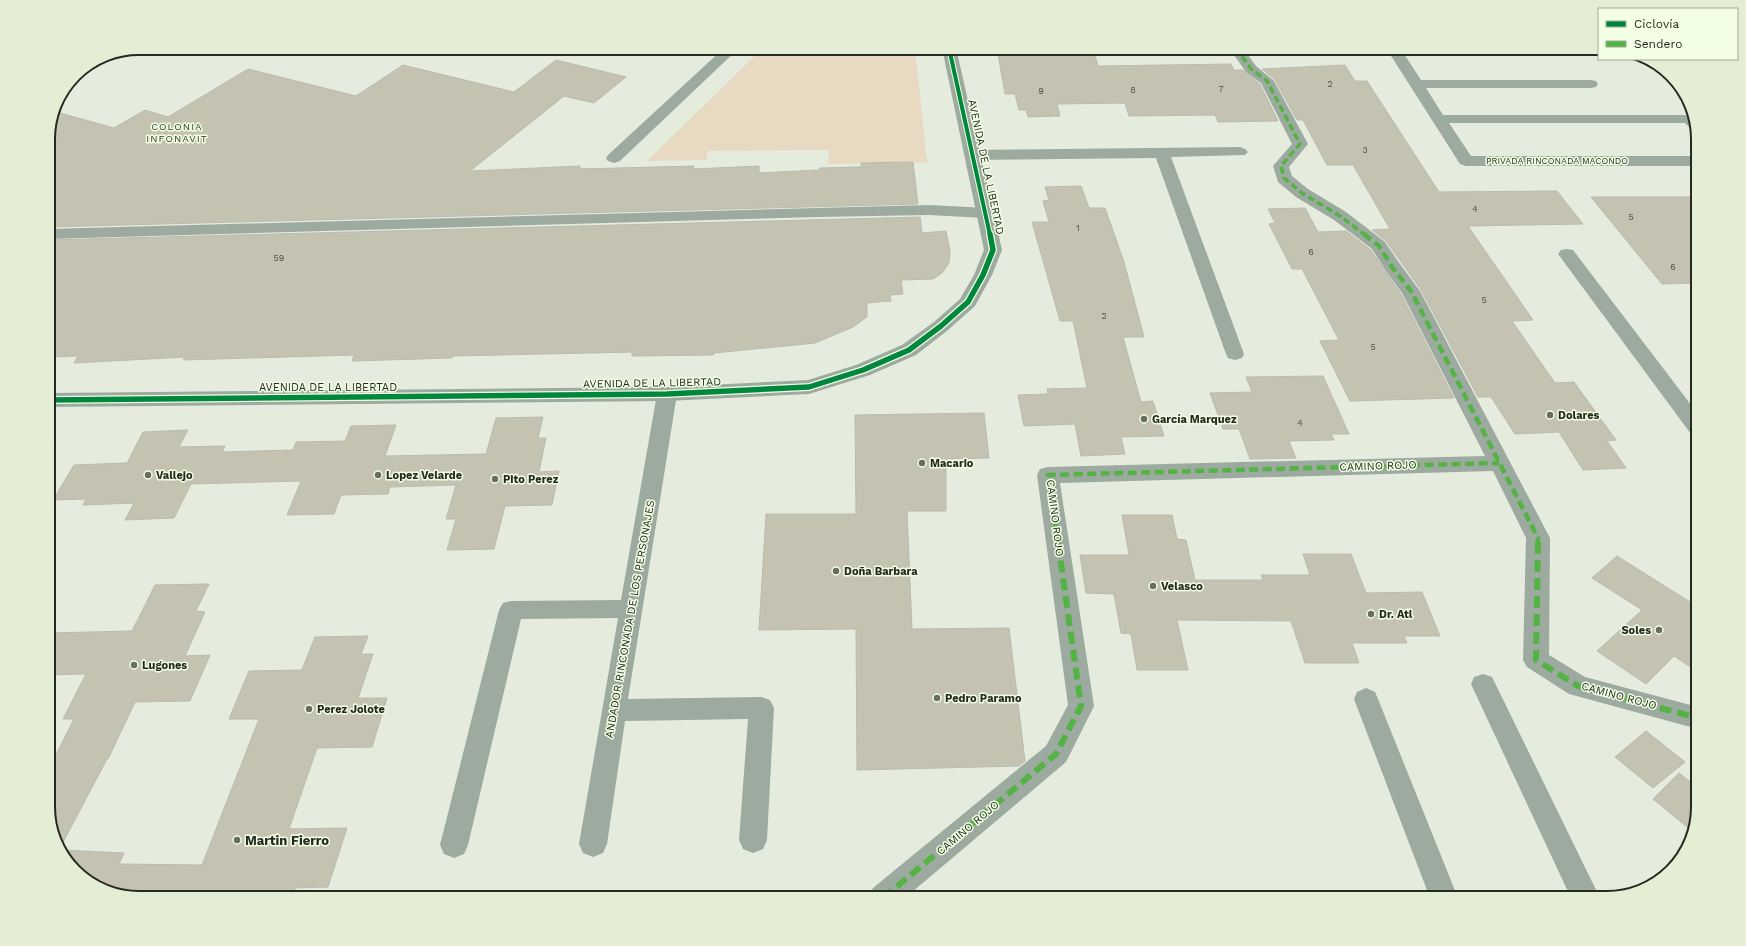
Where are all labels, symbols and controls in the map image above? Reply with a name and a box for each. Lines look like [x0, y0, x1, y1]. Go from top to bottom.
legend [1598, 8, 1738, 60]
text: Ciclovía [1634, 17, 1679, 31]
text: Sendero [1634, 37, 1682, 51]
house number: 2 [1327, 79, 1333, 89]
house number: 7 [1218, 84, 1224, 94]
house number: 8 [1130, 85, 1136, 95]
house number: 9 [1038, 86, 1044, 96]
street label: AVENIDA DE LA LIBERTAD [965, 98, 1007, 236]
district label: COLONIA INFONAVIT [146, 121, 208, 144]
house number: 3 [1362, 145, 1368, 155]
street label: PRIVADA RINCONADA MACONDO [1486, 156, 1628, 166]
house number: 4 [1472, 204, 1478, 214]
house number: 5 [1628, 212, 1634, 222]
house number: 1 [1076, 223, 1080, 233]
house number: 6 [1308, 247, 1314, 257]
house number: 59 [274, 253, 284, 263]
house number: 6 [1670, 262, 1676, 272]
house number: 5 [1481, 295, 1487, 305]
house number: 2 [1101, 311, 1107, 321]
house number: 5 [1370, 342, 1376, 352]
street label: AVENIDA DE LA LIBERTAD [583, 375, 721, 391]
street label: AVENIDA DE LA LIBERTAD [259, 381, 397, 394]
place label: Dolares [1558, 409, 1600, 422]
marker: Dolares [1545, 410, 1555, 420]
place label: García Marquez [1152, 413, 1237, 426]
marker: García Marquez [1139, 414, 1149, 424]
house number: 4 [1297, 418, 1303, 428]
place label: Macario [930, 457, 974, 470]
marker: Macario [917, 458, 927, 468]
street label: CAMINO ROJO [1339, 458, 1417, 474]
place label: Vallejo [156, 469, 193, 482]
place label: Lopez Velarde [386, 469, 462, 482]
marker: Vallejo [143, 470, 153, 480]
marker: Lopez Velarde [373, 470, 383, 480]
place label: Pito Perez [503, 473, 559, 486]
marker: Pito Perez [490, 474, 500, 484]
street label: CAMINO ROJO [1044, 479, 1066, 557]
street label: ANDADOR RINCONADA DE LOS PERSONAJES [603, 499, 657, 739]
place label: Doña Barbara [844, 565, 918, 578]
marker: Doña Barbara [831, 566, 841, 576]
place label: Velasco [1161, 580, 1203, 593]
marker: Velasco [1148, 581, 1158, 591]
place label: Dr. Atl [1379, 608, 1413, 621]
marker: Dr. Atl [1366, 609, 1376, 619]
place label: Soles [1621, 624, 1651, 637]
marker: Soles [1654, 625, 1664, 635]
place label: Lugones [142, 659, 187, 672]
marker: Lugones [129, 660, 139, 670]
street label: CAMINO ROJO [1580, 680, 1658, 712]
place label: Pedro Paramo [945, 692, 1022, 705]
marker: Pedro Paramo [932, 693, 942, 703]
place label: Perez Jolote [317, 703, 385, 716]
marker: Perez Jolote [304, 704, 314, 714]
street label: CAMINO ROJO [934, 798, 1002, 858]
place label: Martin Fierro [245, 833, 329, 848]
marker: Martin Fierro [232, 835, 242, 845]

